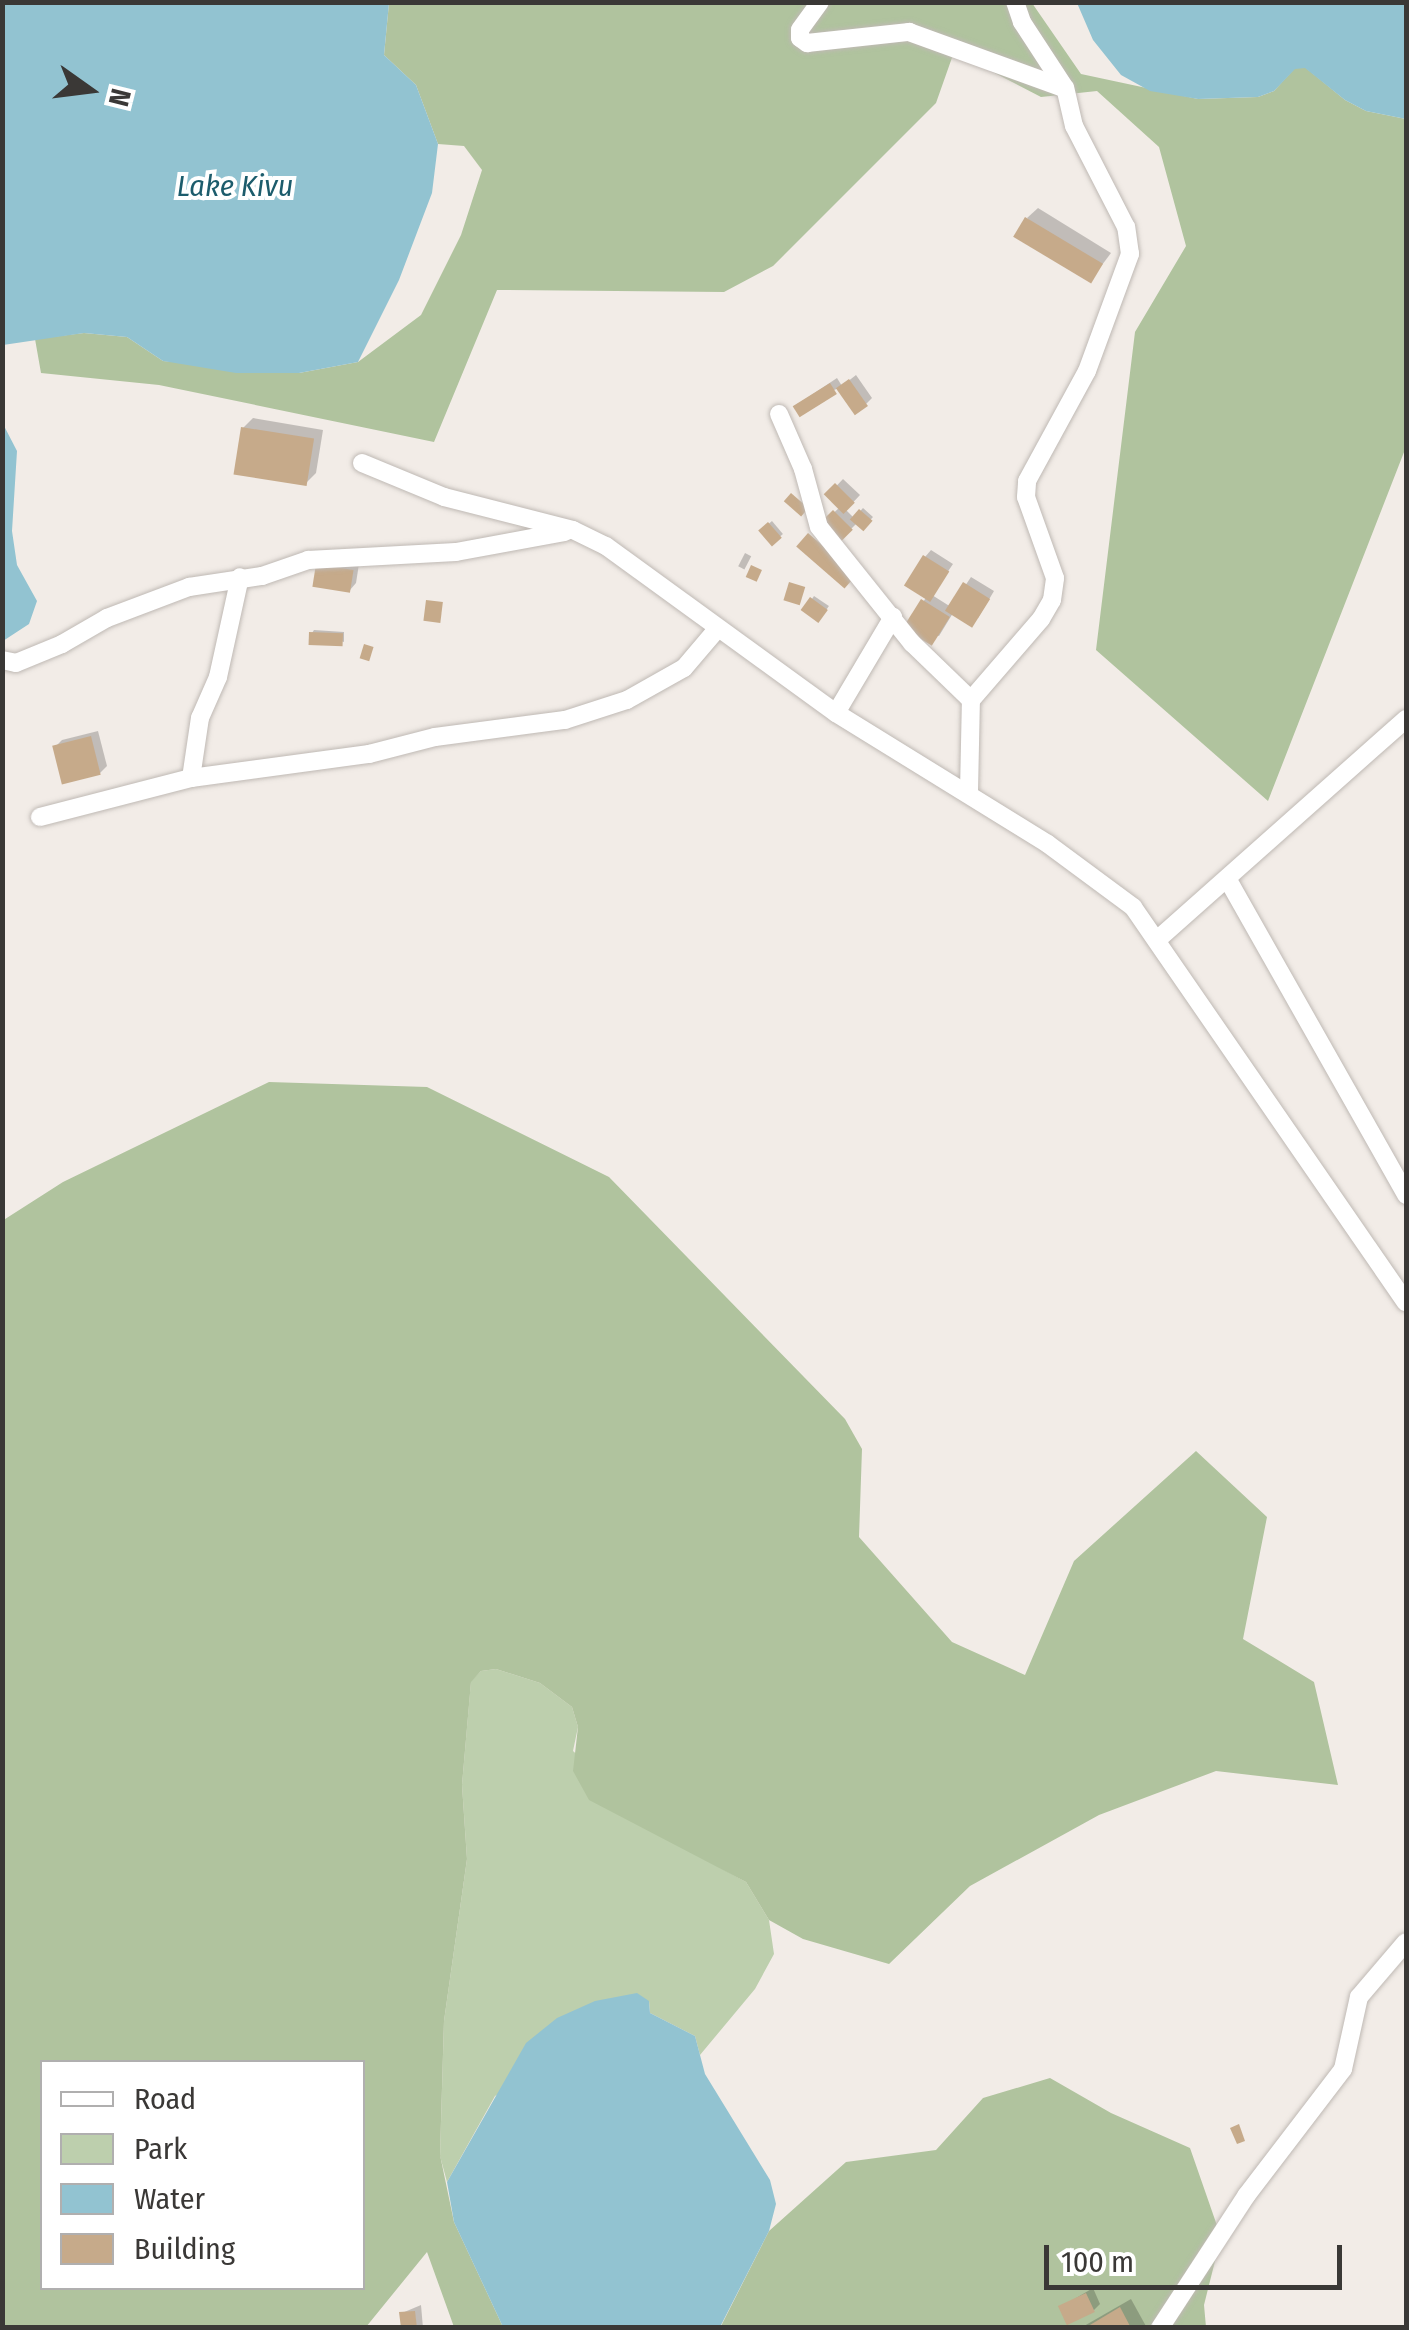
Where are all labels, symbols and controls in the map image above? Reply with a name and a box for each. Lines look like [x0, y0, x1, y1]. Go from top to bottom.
north arrow [40, 40, 140, 140]
text: N [102, 85, 138, 110]
water label: Lake Kivu [177, 168, 293, 204]
legend [40, 2060, 365, 2290]
text: Road [134, 2081, 196, 2117]
text: Park [134, 2131, 187, 2167]
text: Water [134, 2181, 205, 2217]
scale bar [1049, 2225, 1346, 2287]
text: Building [134, 2231, 235, 2267]
text: 100 m [1061, 2244, 1134, 2280]

